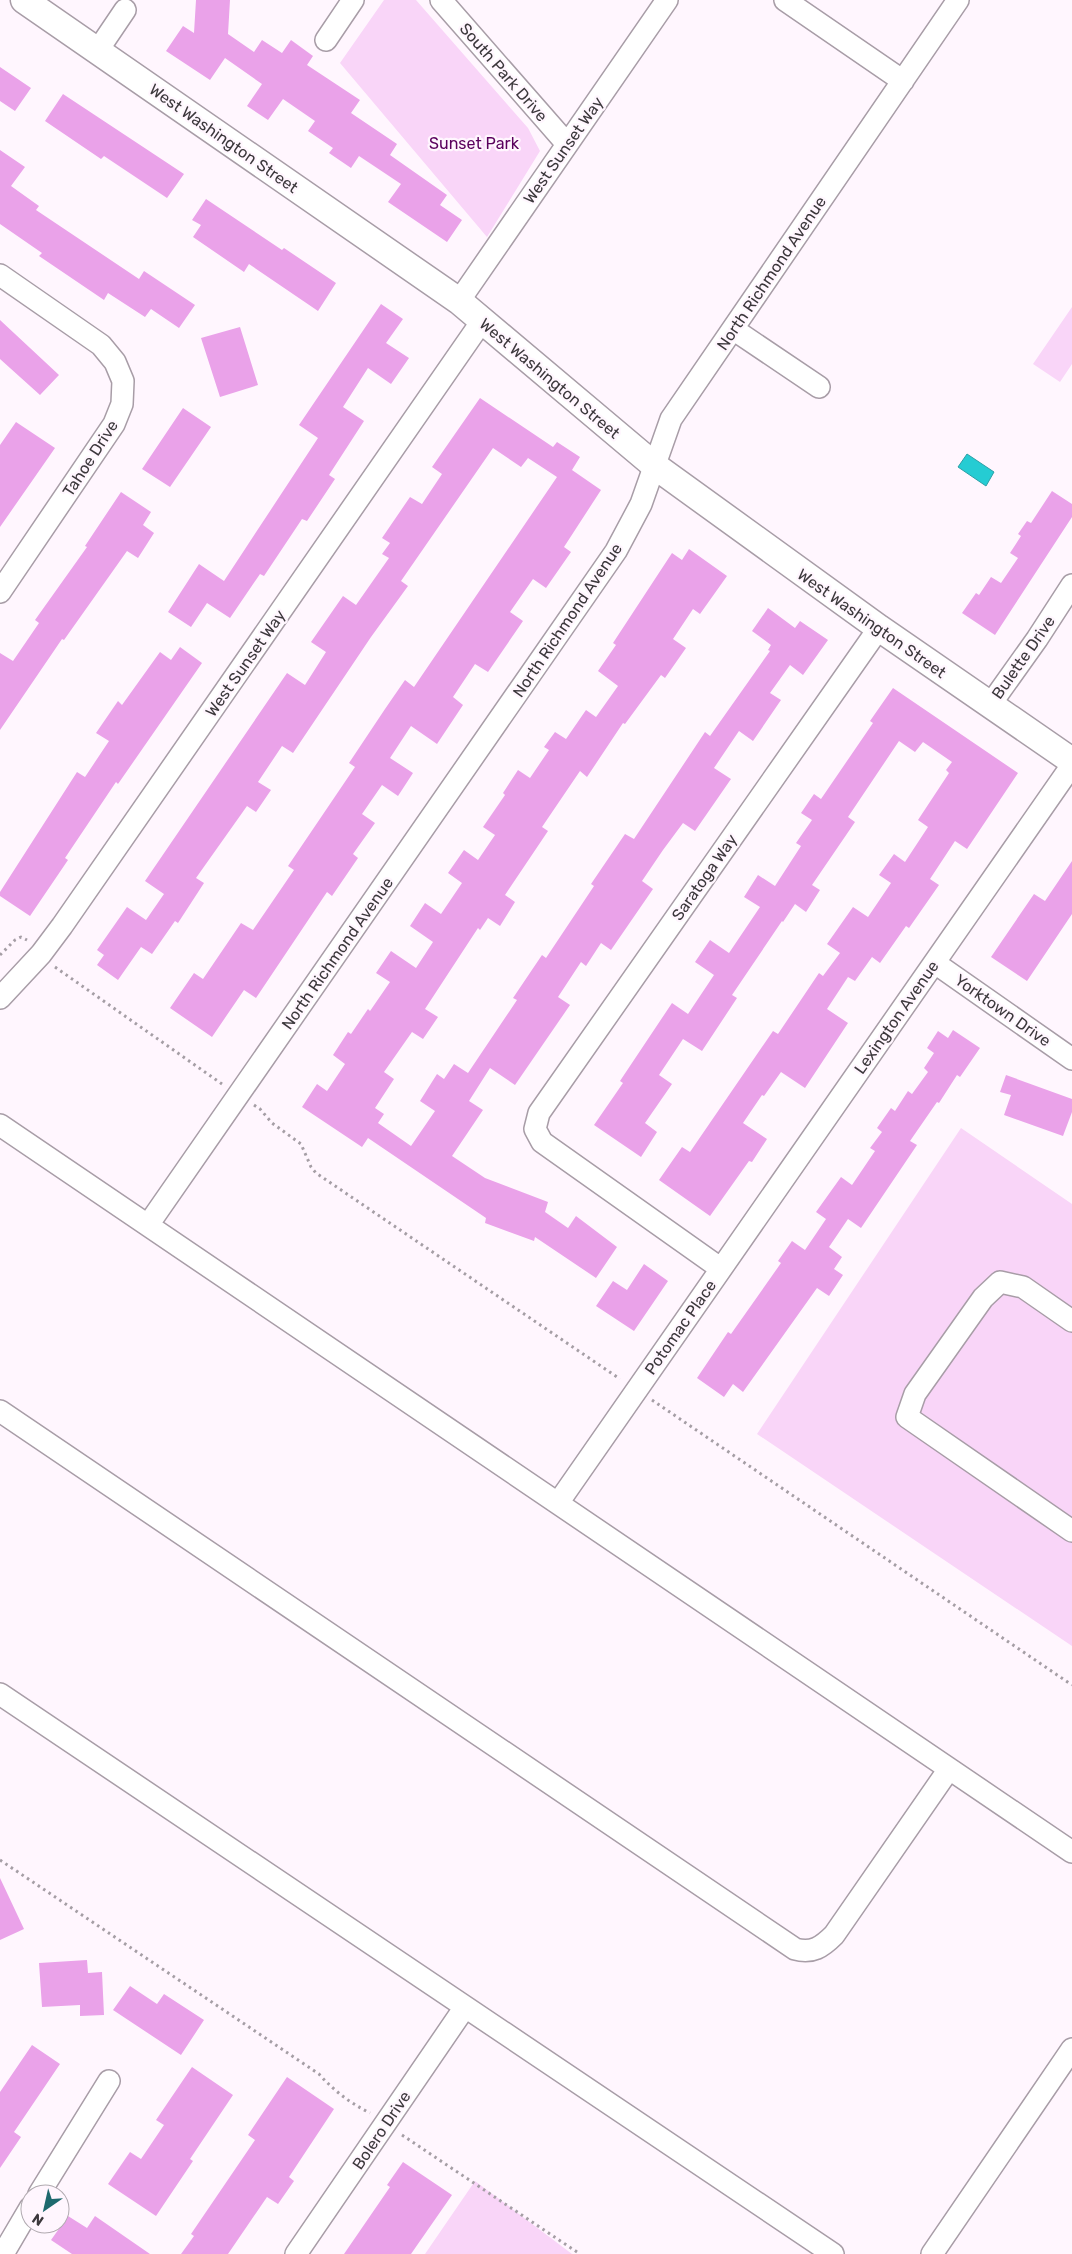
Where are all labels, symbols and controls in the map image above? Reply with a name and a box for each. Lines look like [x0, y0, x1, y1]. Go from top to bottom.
street label: South Park Drive [456, 19, 552, 125]
street label: West Washington Street [146, 80, 302, 197]
street label: West Sunset Way [519, 93, 607, 207]
park label: Sunset Park [429, 134, 520, 153]
street label: North Richmond Avenue [713, 193, 830, 354]
street label: West Washington Street [476, 314, 624, 443]
street label: Tahoe Drive [59, 417, 122, 500]
street label: North Richmond Avenue [509, 540, 626, 701]
street label: West Washington Street [794, 565, 950, 682]
street label: West Sunset Way [201, 606, 289, 720]
street label: Bulette Drive [988, 612, 1059, 702]
street label: Saratoga Way [668, 830, 741, 924]
street label: North Richmond Avenue [278, 874, 397, 1033]
street label: Lexington Avenue [850, 957, 943, 1078]
street label: Yorktown Drive [951, 970, 1054, 1051]
street label: Potomac Place [641, 1276, 720, 1378]
street label: Bolero Drive [348, 2088, 415, 2173]
north arrow [20, 2184, 70, 2234]
text: N [29, 2209, 47, 2229]

